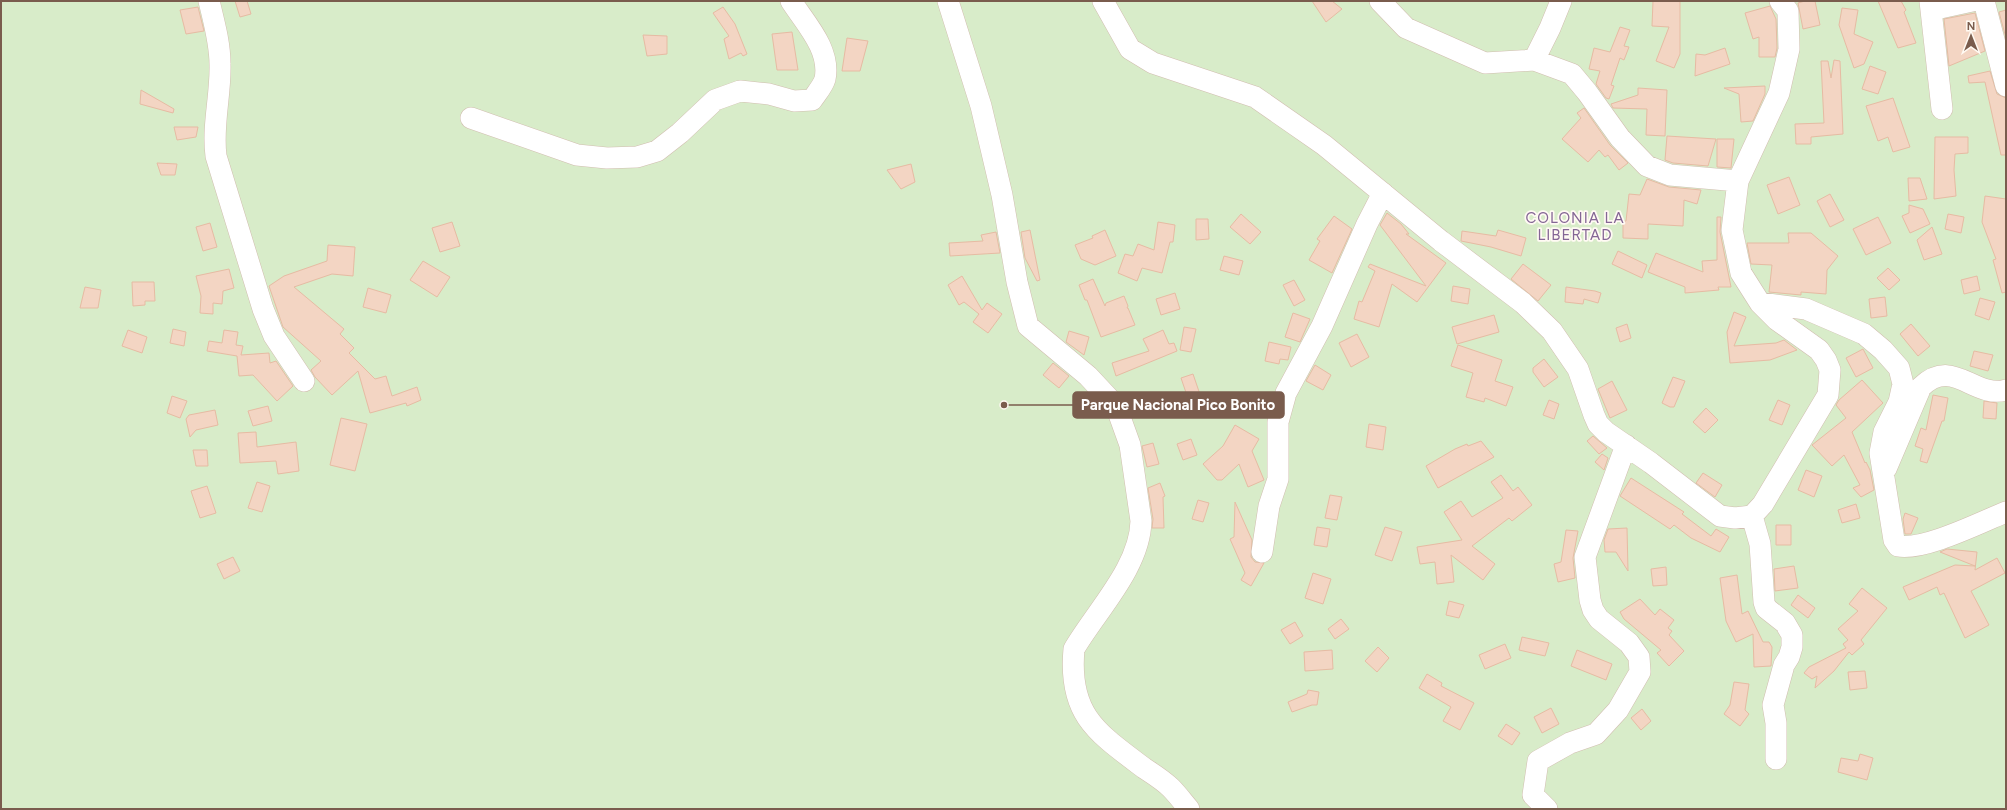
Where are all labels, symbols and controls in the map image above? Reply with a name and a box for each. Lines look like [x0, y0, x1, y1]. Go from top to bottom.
north arrow [1951, 16, 1991, 56]
text: N [1967, 20, 1975, 33]
district label: COLONIA LA LIBERTAD [1525, 209, 1625, 244]
callout: Parque Nacional Pico Bonito [1073, 392, 1284, 418]
text: Parque Nacional Pico Bonito [1081, 396, 1276, 414]

